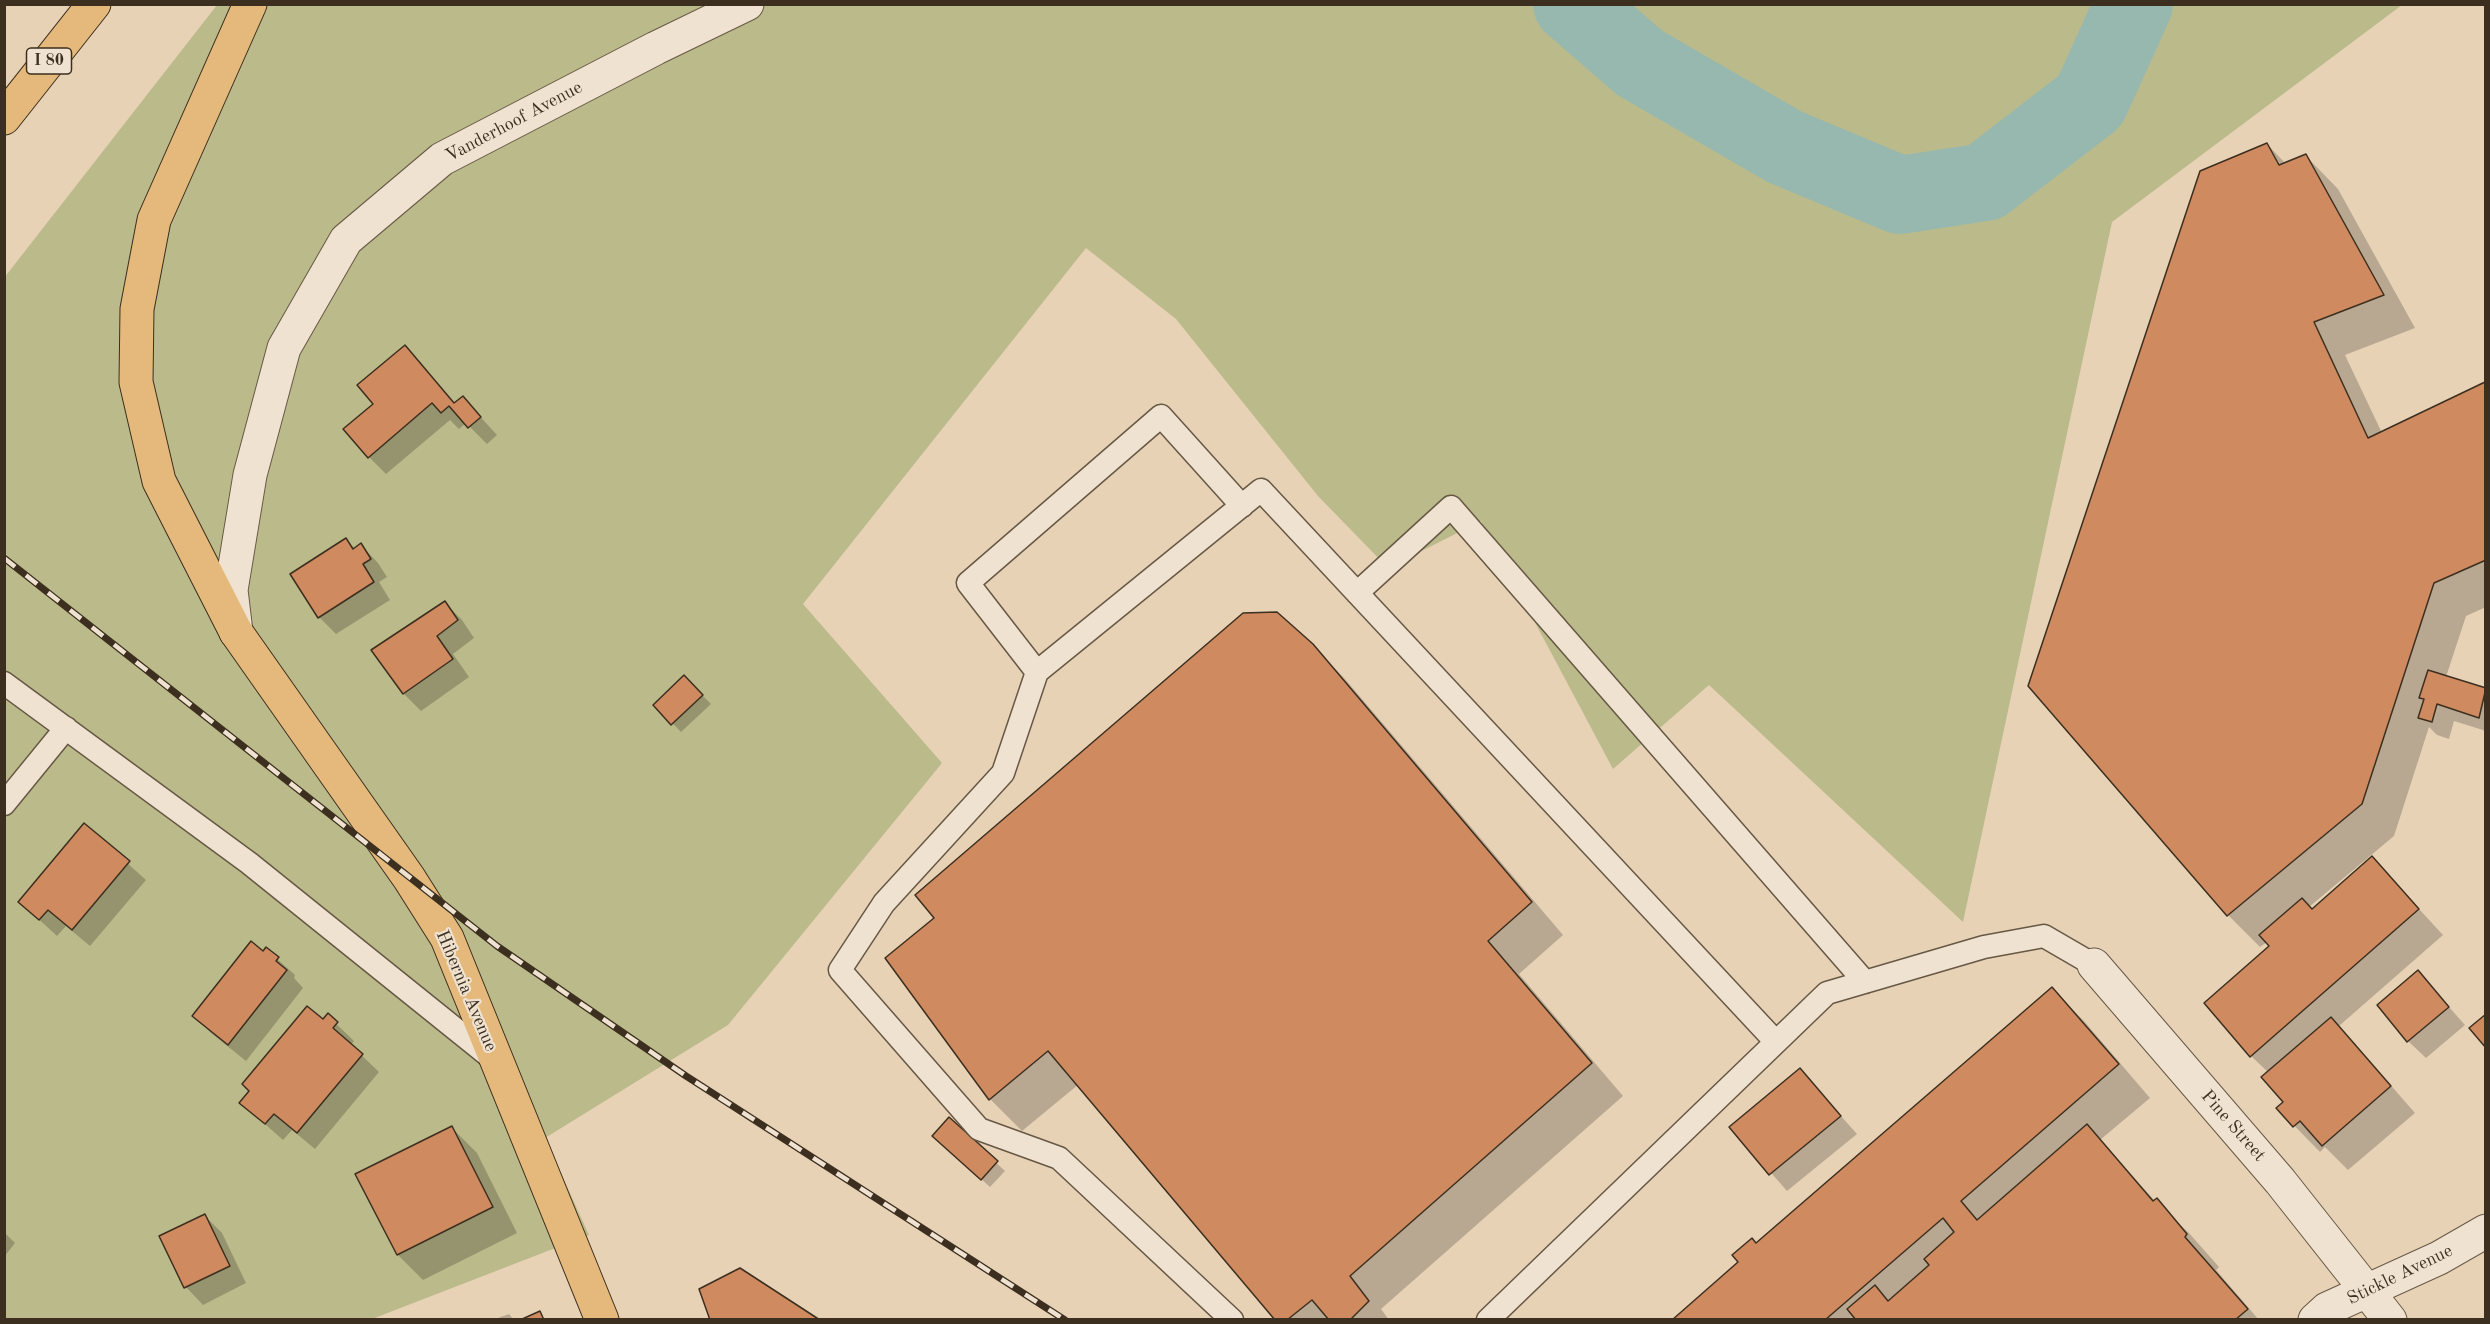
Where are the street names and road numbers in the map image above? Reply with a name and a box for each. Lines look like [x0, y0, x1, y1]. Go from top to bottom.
road number: I 80 [26, 48, 72, 74]
street label: Vanderhoof Avenue [442, 77, 586, 167]
street label: Hibernia Avenue [431, 927, 501, 1055]
street label: Pine Street [2196, 1086, 2270, 1166]
street label: Stickle Avenue [2344, 1240, 2456, 1310]

